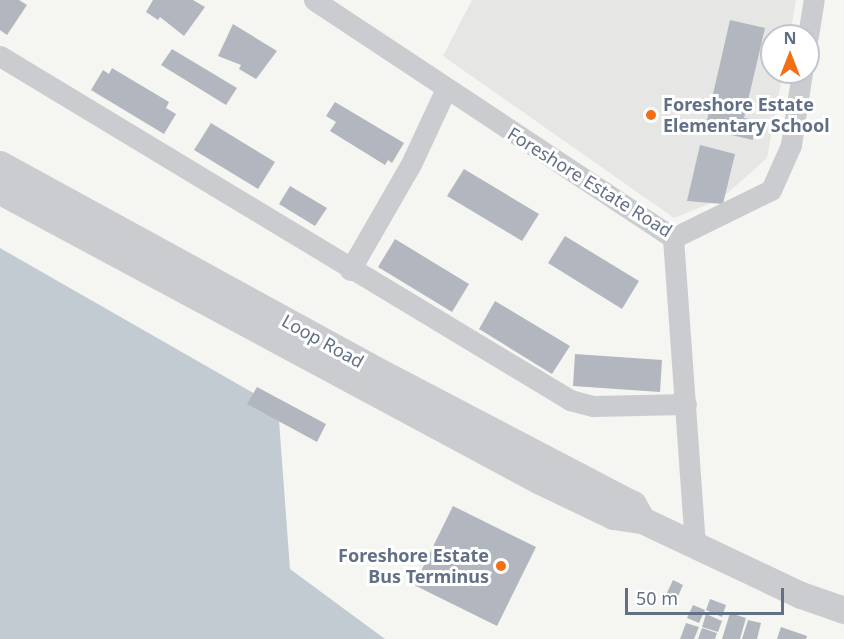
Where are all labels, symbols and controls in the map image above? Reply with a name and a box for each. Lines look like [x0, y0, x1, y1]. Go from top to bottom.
north arrow [760, 24, 820, 84]
text: N [783, 27, 797, 49]
place label: Foreshore Estate Elementary School [663, 94, 830, 136]
marker: Foreshore Estate Elementary School [644, 108, 658, 122]
street label: Foreshore Estate Road [504, 123, 676, 241]
street label: Loop Road [278, 310, 368, 372]
place label: Foreshore Estate Bus Terminus [338, 545, 489, 588]
marker: Foreshore Estate Bus Terminus [494, 559, 508, 573]
scale bar [628, 576, 787, 614]
text: 50 m [636, 586, 678, 610]

